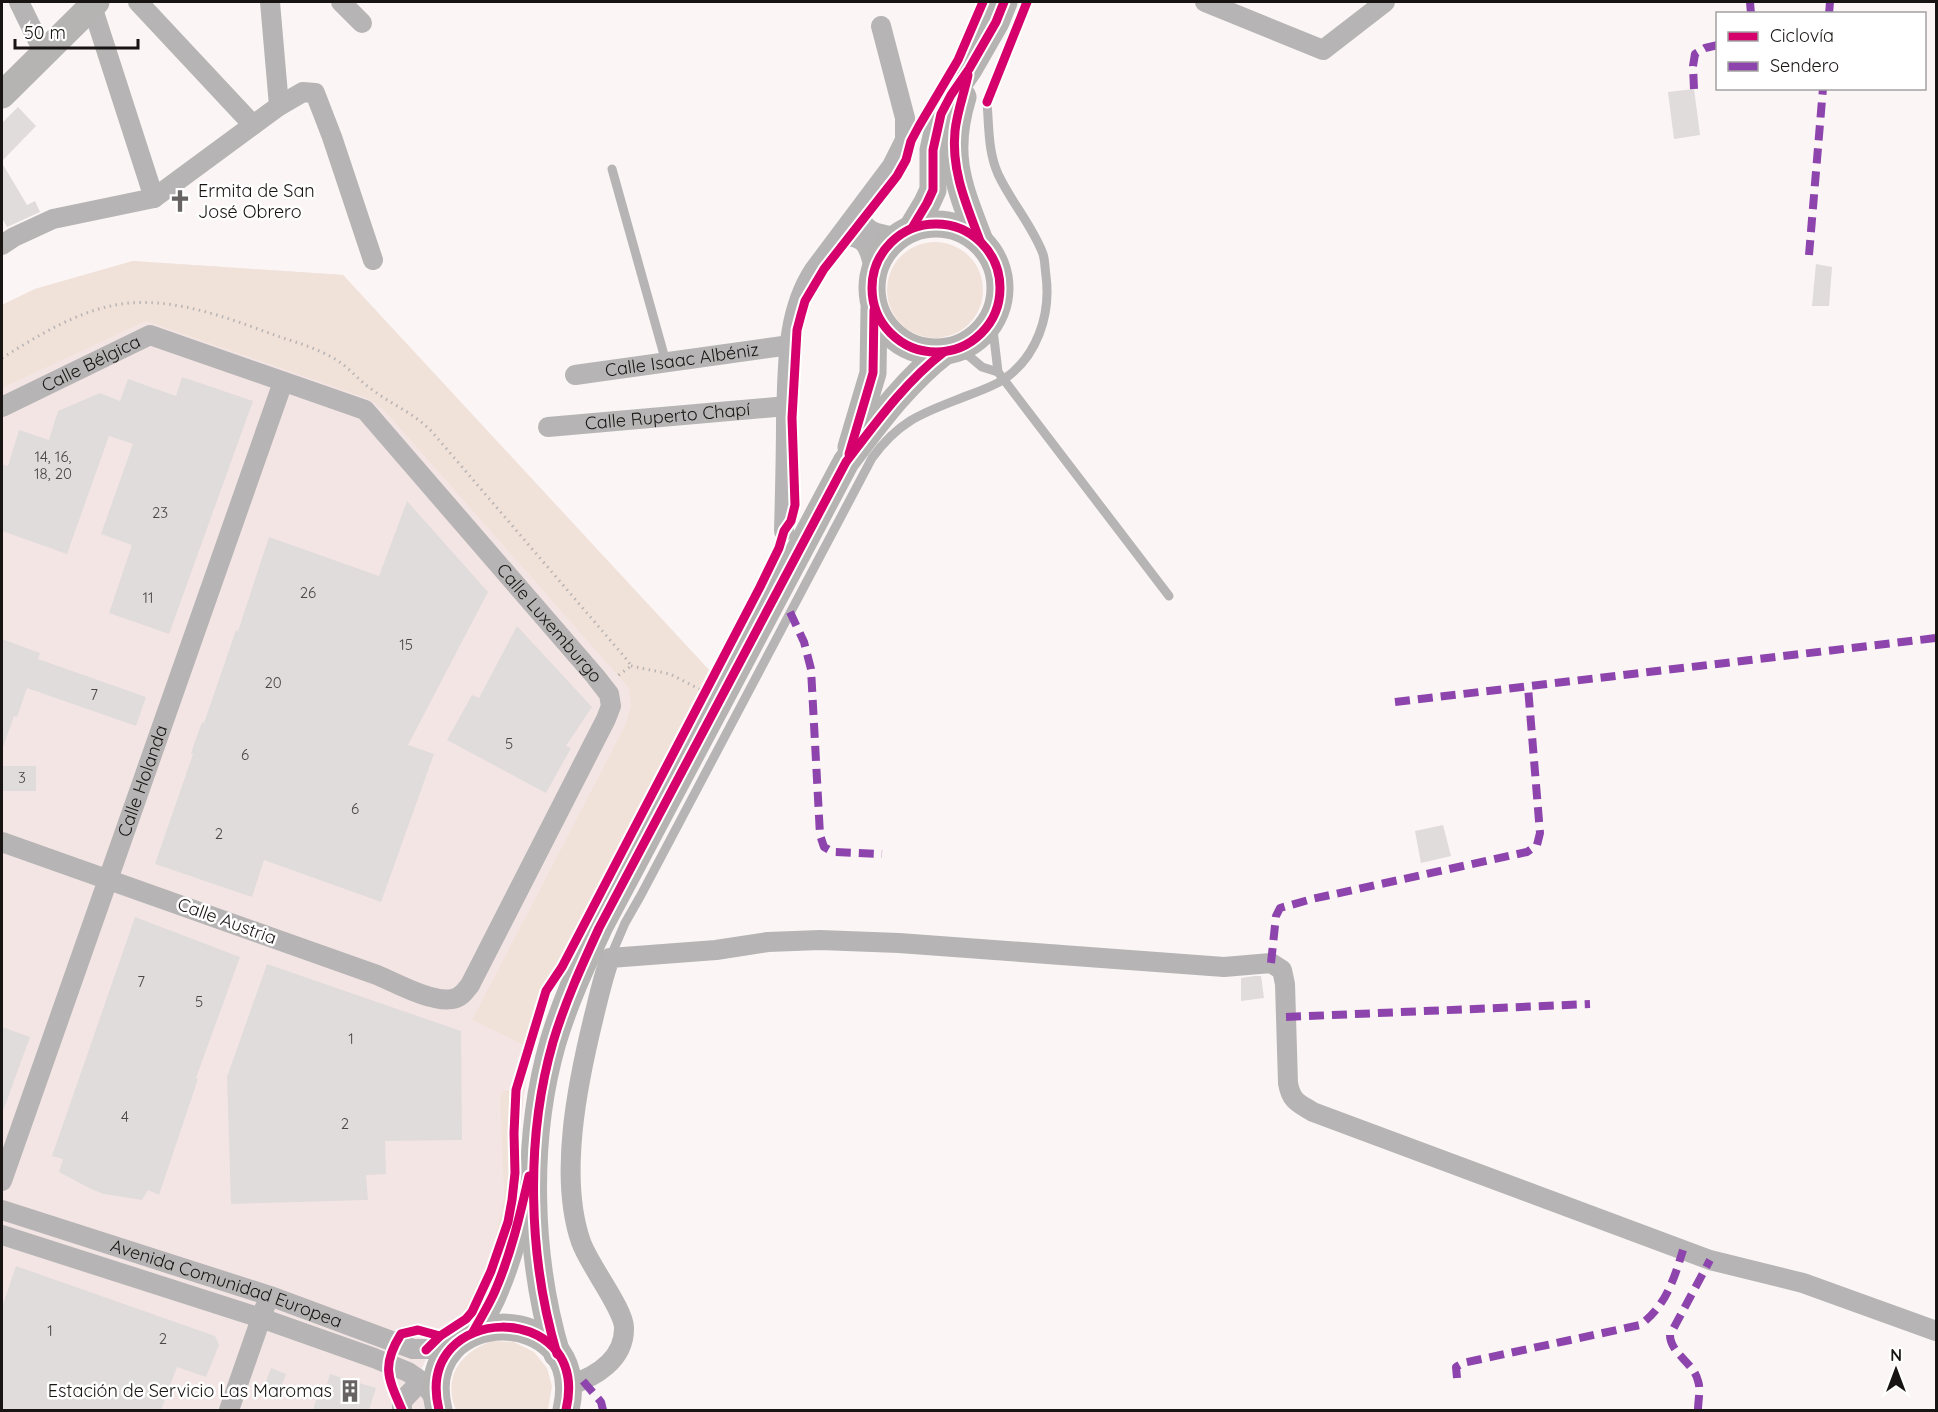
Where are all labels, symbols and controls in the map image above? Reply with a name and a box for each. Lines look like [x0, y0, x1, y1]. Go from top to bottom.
scale bar [15, 12, 138, 50]
legend [1716, 12, 1926, 90]
text: 50 m [24, 21, 66, 44]
text: Ciclovía [1770, 24, 1834, 47]
text: Sendero [1770, 54, 1839, 77]
place label: Ermita de San José Obrero [198, 179, 315, 223]
church icon: Ermita de San José Obrero [167, 188, 193, 214]
street label: Calle Bélgica [38, 329, 144, 397]
street label: Calle Isaac Albéniz [604, 337, 760, 382]
street label: Calle Ruperto Chapí [584, 397, 751, 435]
house number: 14, 16, 18, 20 [34, 447, 72, 483]
house number: 23 [152, 503, 168, 522]
street label: Calle Luxemburgo [492, 558, 608, 687]
house number: 26 [300, 583, 316, 602]
house number: 11 [142, 588, 154, 607]
house number: 15 [399, 635, 413, 654]
house number: 20 [264, 673, 282, 692]
house number: 7 [90, 685, 98, 704]
street label: Calle Holanda [112, 722, 172, 840]
house number: 5 [505, 734, 513, 753]
house number: 6 [241, 745, 249, 764]
house number: 3 [18, 768, 26, 787]
house number: 6 [351, 799, 359, 818]
house number: 2 [215, 824, 223, 843]
street label: Calle Austria [174, 892, 280, 949]
house number: 7 [137, 972, 145, 991]
house number: 5 [195, 992, 203, 1011]
house number: 1 [348, 1029, 354, 1048]
house number: 4 [121, 1107, 129, 1126]
house number: 2 [341, 1114, 349, 1133]
street label: Avenida Comunidad Europea [108, 1234, 345, 1333]
house number: 1 [47, 1321, 53, 1340]
house number: 2 [159, 1329, 167, 1348]
north arrow [1866, 1340, 1926, 1400]
text: N [1890, 1345, 1902, 1365]
building icon: Estación de Servicio Las Maromas [337, 1378, 363, 1404]
place label: Estación de Servicio Las Maromas [48, 1379, 332, 1402]

